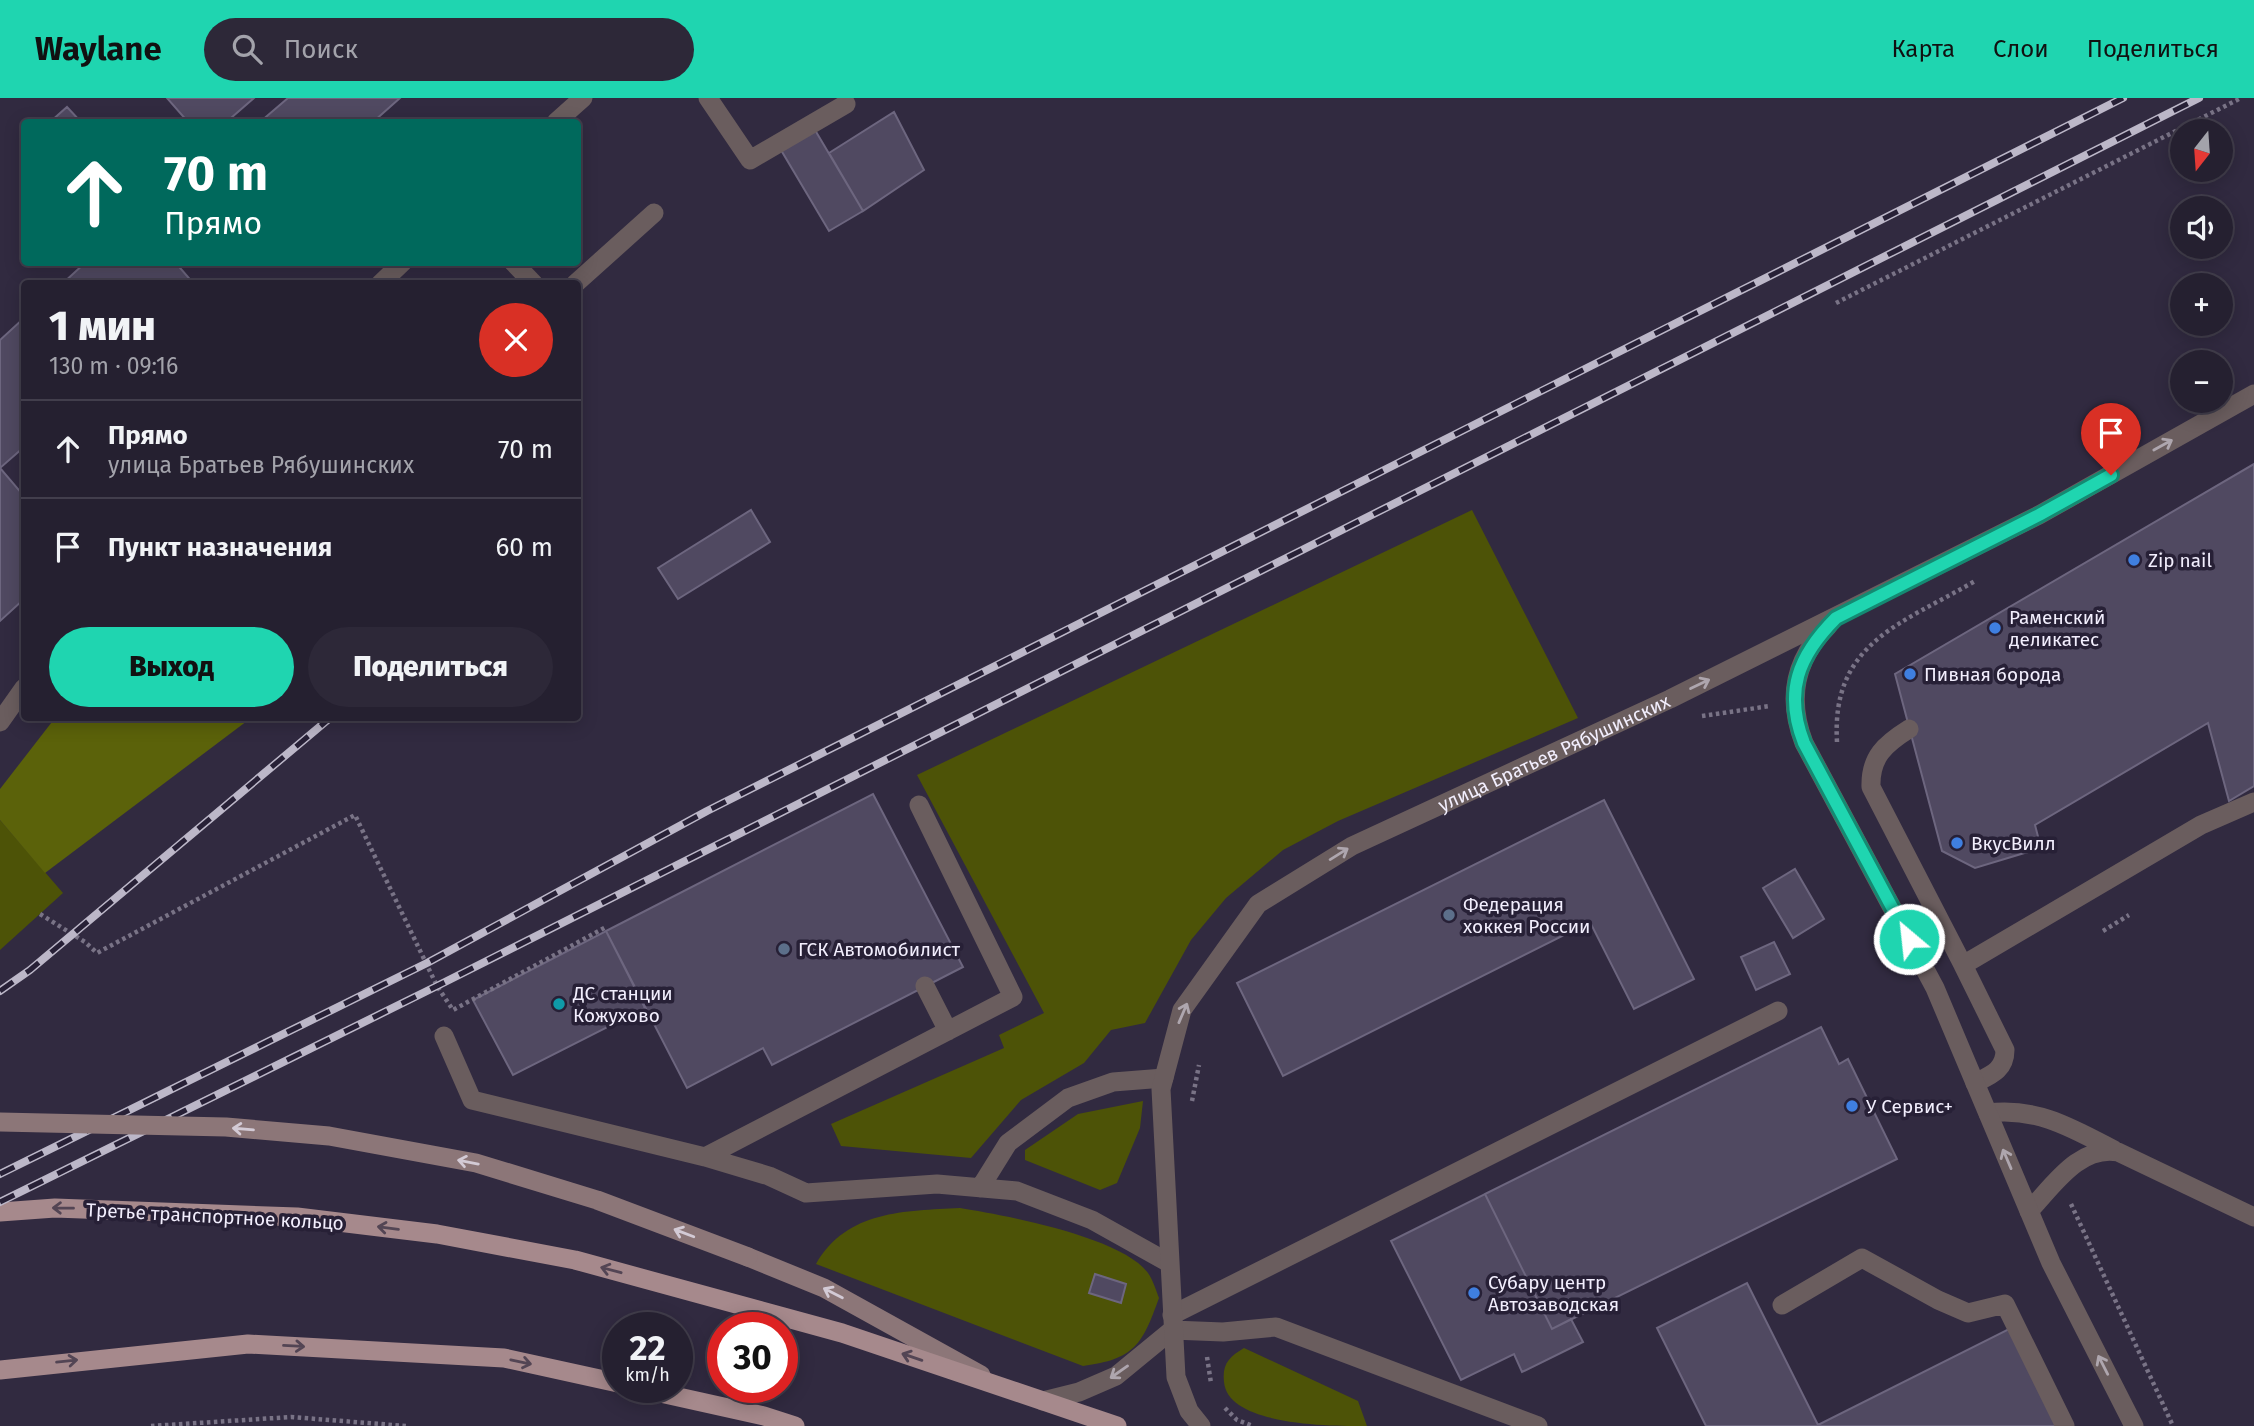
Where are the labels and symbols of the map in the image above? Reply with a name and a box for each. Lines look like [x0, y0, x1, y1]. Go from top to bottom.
north arrow [2170, 119, 2233, 182]
pin [2081, 403, 2141, 475]
one-way arrow [2152, 438, 2173, 451]
place label: Zip nail [2148, 549, 2212, 572]
marker: Zip nail [2126, 552, 2142, 568]
place label: Раменский деликатес [2009, 606, 2105, 651]
marker: Раменский деликатес [1987, 620, 2003, 636]
place label: Пивная борода [1924, 663, 2061, 686]
marker: Пивная борода [1902, 666, 1918, 682]
one-way arrow [1689, 677, 1710, 691]
street label: улица Братьев Рябушинских [1434, 689, 1674, 817]
place label: ВкусВилл [1971, 832, 2056, 855]
marker: ВкусВилл [1949, 835, 1965, 851]
one-way arrow [1328, 847, 1348, 861]
place label: Федерация хоккея России [1463, 893, 1591, 938]
position arrow [1872, 902, 1946, 976]
marker: Федерация хоккея России [1441, 907, 1457, 923]
place label: ГСК Автомобилист [798, 938, 960, 961]
marker: ГСК Автомобилист [776, 941, 792, 957]
place label: ДС станции Кожухово [572, 982, 673, 1027]
marker: ДС станции Кожухово [551, 996, 567, 1012]
one-way arrow [1178, 1003, 1191, 1024]
place label: У Сервис+ [1866, 1095, 1953, 1118]
marker: У Сервис+ [1844, 1098, 1860, 1114]
one-way arrow [232, 1122, 255, 1135]
one-way arrow [2000, 1149, 2013, 1170]
one-way arrow [457, 1155, 480, 1169]
street label: Третье транспортное кольцо [86, 1198, 344, 1235]
one-way arrow [52, 1201, 75, 1215]
one-way arrow [377, 1222, 400, 1235]
one-way arrow [674, 1225, 696, 1238]
one-way arrow [600, 1263, 623, 1276]
place label: Субару центр Автозаводская [1488, 1271, 1619, 1316]
marker: Субару центр Автозаводская [1466, 1285, 1482, 1301]
one-way arrow [823, 1286, 844, 1300]
speed limit sign: 30 [707, 1312, 798, 1403]
one-way arrow [282, 1340, 305, 1353]
one-way arrow [901, 1349, 923, 1362]
one-way arrow [56, 1354, 78, 1367]
one-way arrow [2096, 1355, 2109, 1376]
one-way arrow [509, 1356, 532, 1369]
one-way arrow [1110, 1365, 1129, 1379]

